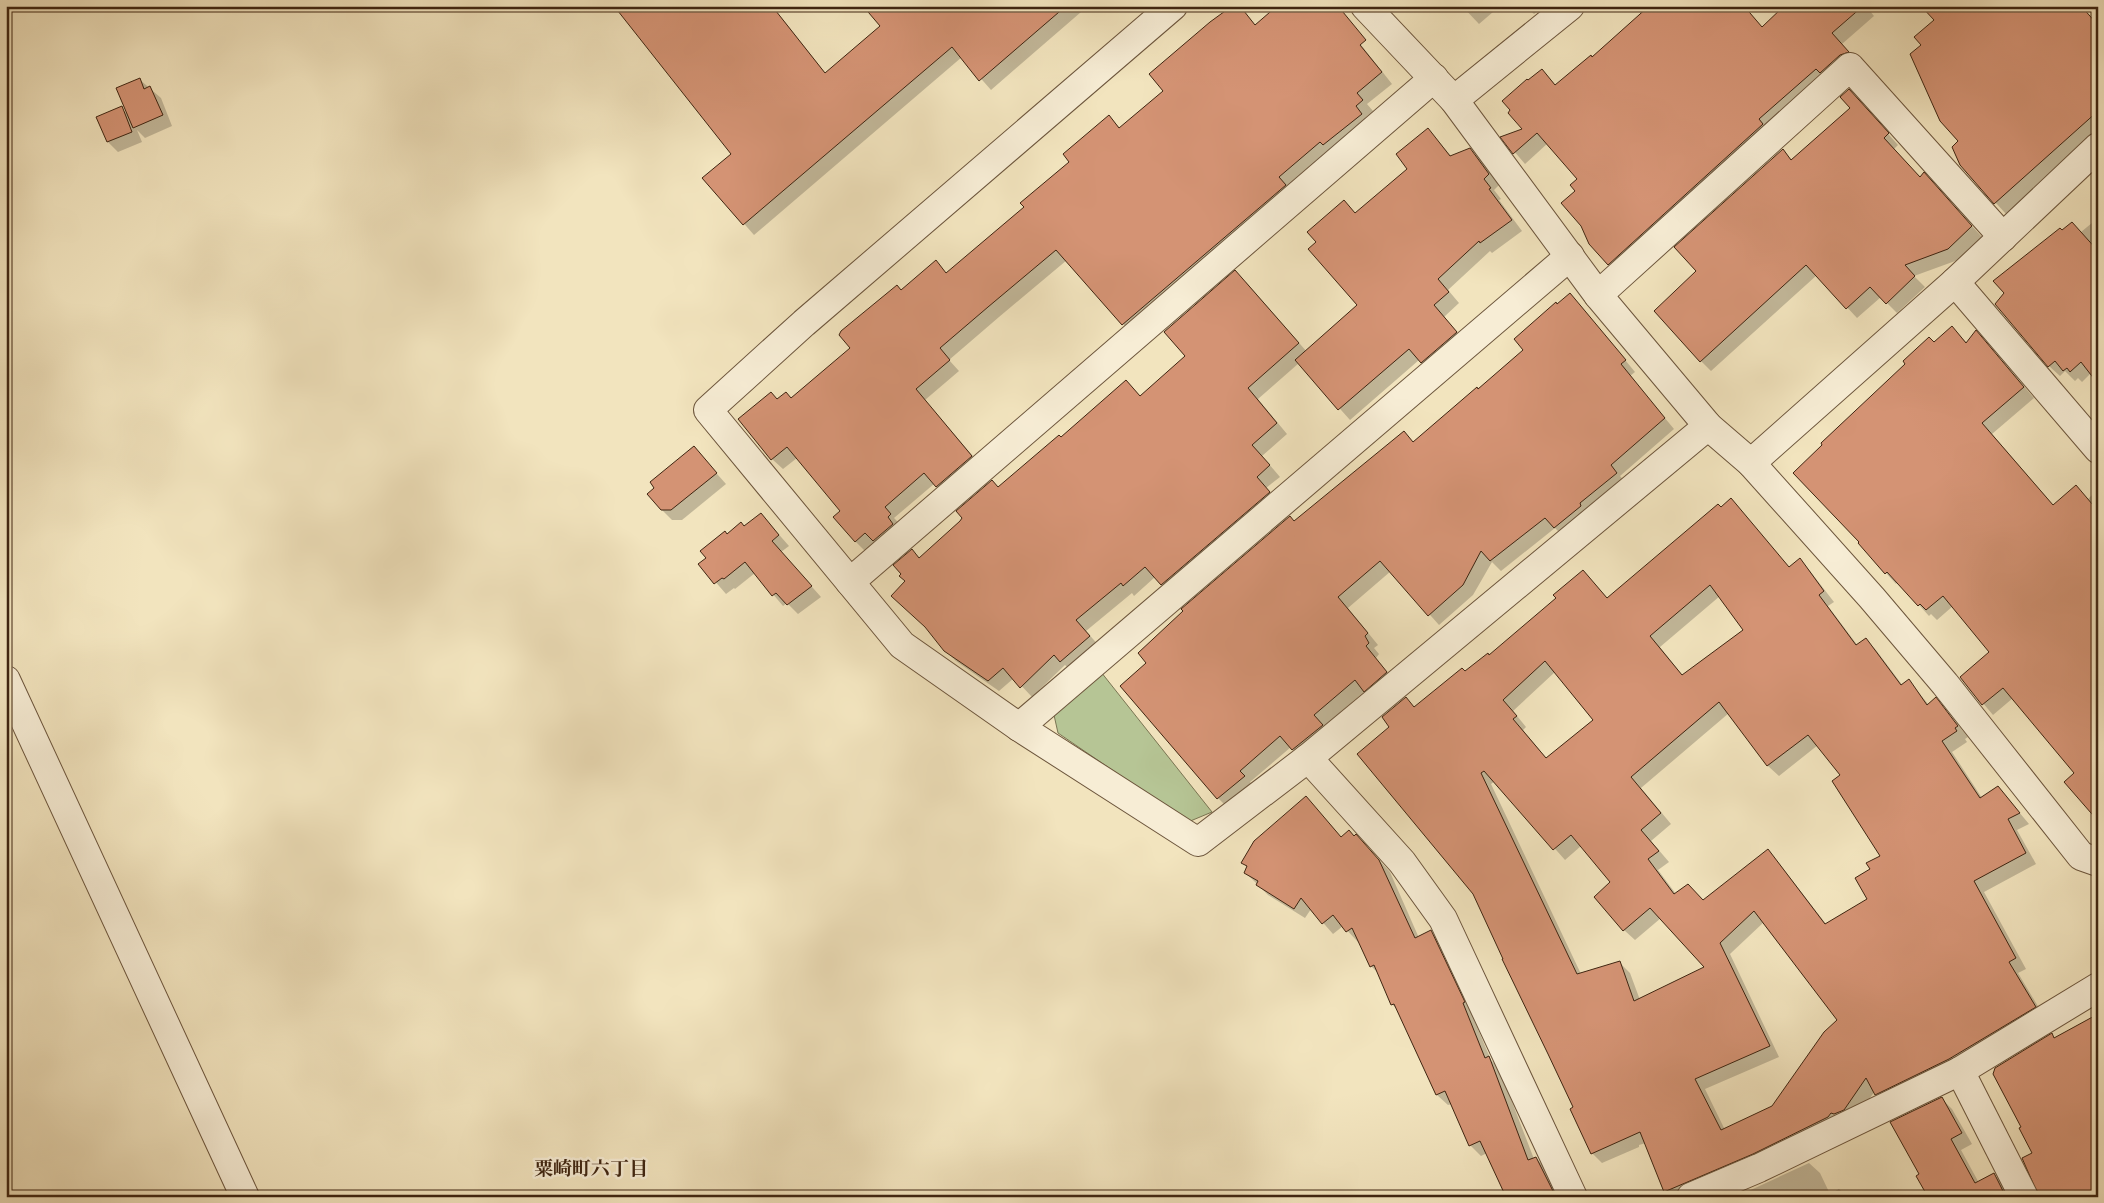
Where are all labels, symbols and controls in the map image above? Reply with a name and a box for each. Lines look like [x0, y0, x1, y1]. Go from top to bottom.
district label: 粟崎町六丁目 [534, 1156, 648, 1181]

